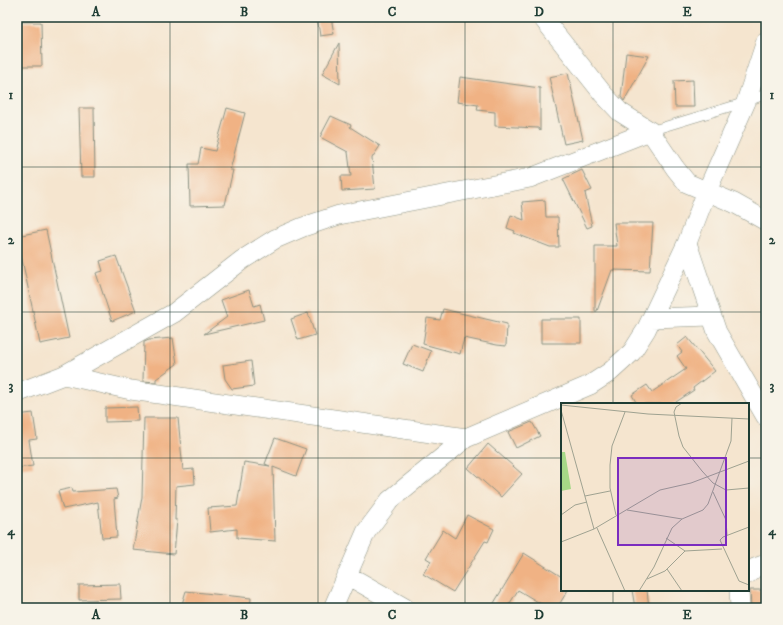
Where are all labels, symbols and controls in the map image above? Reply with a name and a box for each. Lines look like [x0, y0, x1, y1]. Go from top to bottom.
text: A [91, 4, 101, 20]
text: B [240, 4, 248, 20]
text: C [388, 4, 397, 20]
text: D [534, 4, 544, 20]
text: E [682, 4, 692, 20]
text: 1 [9, 87, 14, 103]
text: 1 [770, 87, 775, 103]
text: 2 [8, 232, 15, 248]
text: 2 [769, 232, 776, 248]
text: 3 [9, 378, 14, 394]
text: 3 [770, 378, 775, 394]
inset map [561, 403, 749, 591]
text: 4 [6, 523, 15, 540]
text: 4 [767, 523, 776, 540]
text: A [91, 607, 101, 623]
text: B [240, 607, 248, 623]
text: C [388, 607, 397, 623]
text: D [534, 607, 544, 623]
text: E [682, 607, 692, 623]

